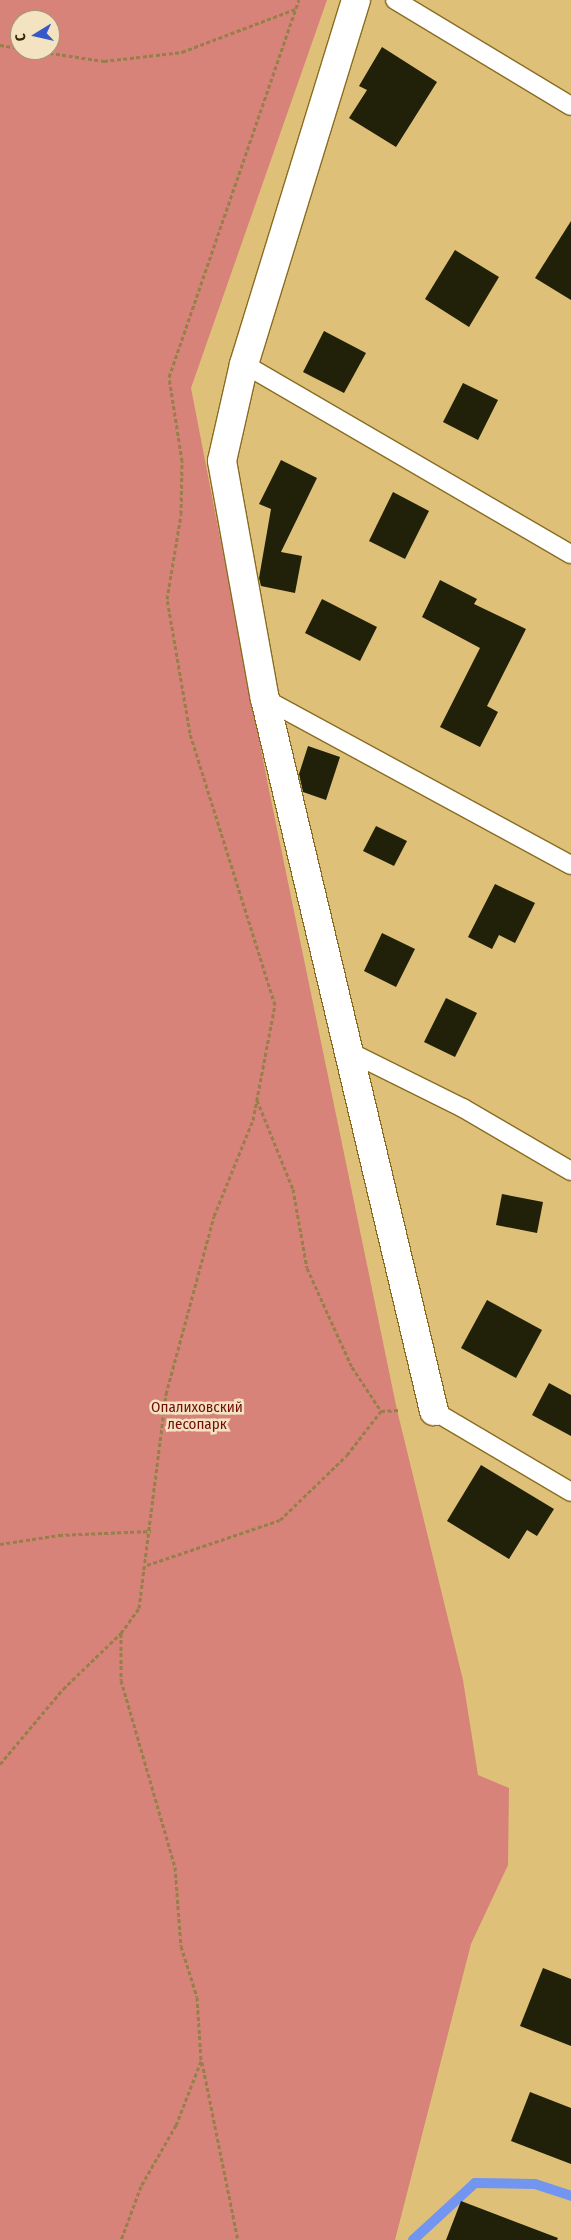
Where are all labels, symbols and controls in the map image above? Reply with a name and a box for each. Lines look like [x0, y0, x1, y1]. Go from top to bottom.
north arrow [10, 10, 60, 60]
text: С [12, 32, 30, 42]
park label: Опалиховский лесопарк [151, 1398, 243, 1433]

